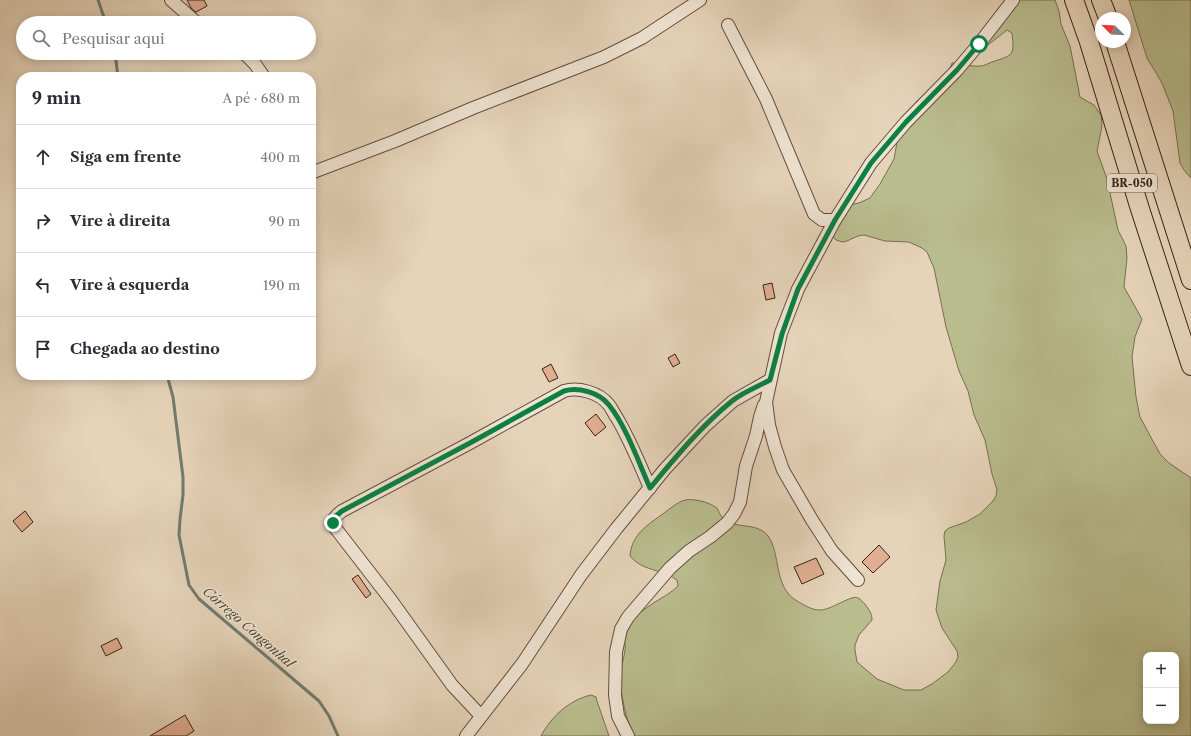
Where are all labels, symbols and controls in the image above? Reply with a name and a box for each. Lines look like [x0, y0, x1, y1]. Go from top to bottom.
north arrow [1095, 12, 1131, 48]
search box [16, 16, 316, 60]
icon: search [30, 27, 52, 49]
text: Pesquisar aqui [62, 29, 165, 48]
route start [970, 35, 988, 53]
text: 9 min [32, 88, 81, 108]
text: A pé · 680 m [222, 90, 300, 106]
icon: ahead [32, 146, 54, 168]
text: Siga em frente [70, 147, 181, 166]
text: 400 m [260, 149, 300, 165]
road number: BR-050 [1107, 174, 1157, 192]
icon: right [32, 210, 54, 232]
text: Vire à direita [70, 211, 170, 230]
text: 90 m [269, 213, 300, 229]
icon: left [32, 274, 54, 296]
text: Vire à esquerda [70, 275, 189, 294]
text: 190 m [263, 277, 300, 293]
icon: arrive [32, 338, 54, 360]
text: Chegada ao destino [70, 339, 220, 358]
route end [324, 514, 342, 532]
water label: Córrego Congonhal [200, 583, 299, 672]
map controls [1143, 652, 1179, 724]
button: + [1143, 652, 1179, 688]
button: − [1143, 688, 1179, 724]

